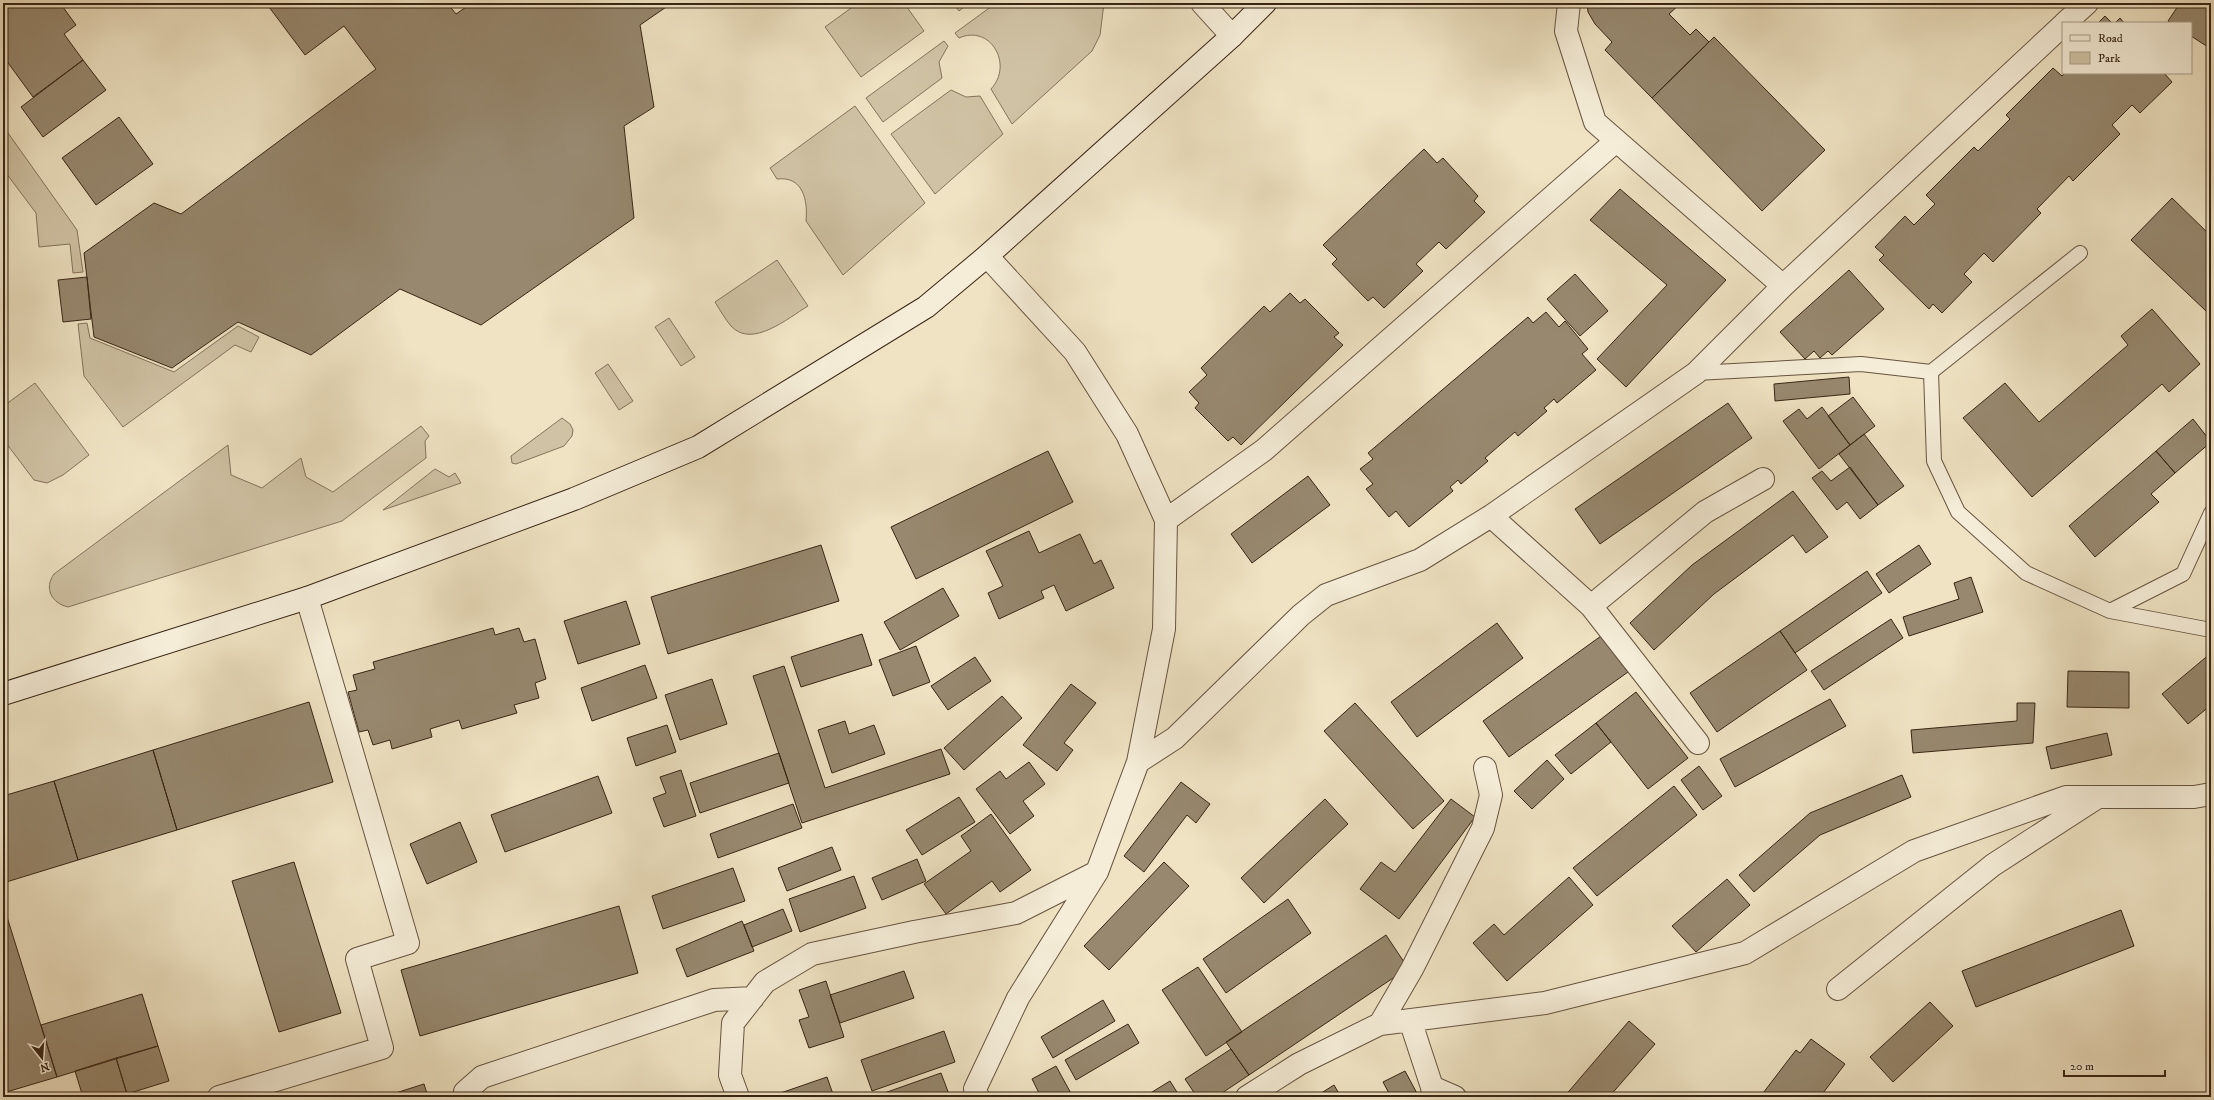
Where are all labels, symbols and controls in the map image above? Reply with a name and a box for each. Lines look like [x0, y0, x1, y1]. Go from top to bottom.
legend [2062, 22, 2192, 74]
text: Road [2098, 31, 2123, 46]
text: Park [2098, 51, 2120, 66]
north arrow [22, 1038, 62, 1078]
scale bar [2064, 1052, 2165, 1078]
text: N [38, 1059, 51, 1075]
text: 20 m [2070, 1059, 2094, 1074]

